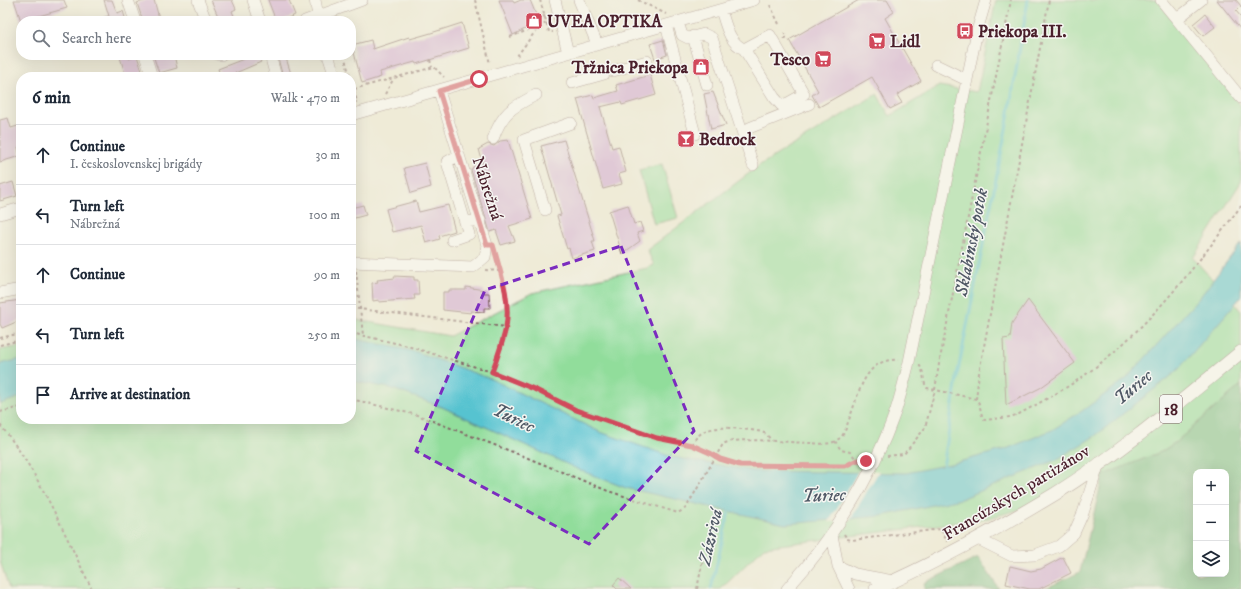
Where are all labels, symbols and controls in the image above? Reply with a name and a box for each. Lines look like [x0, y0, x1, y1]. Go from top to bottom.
shop icon: UVEA OPTIKA [524, 11, 544, 31]
place label: UVEA OPTIKA [547, 11, 663, 33]
search box [16, 16, 356, 60]
bus stop icon: Priekopa III. [955, 21, 975, 41]
place label: Priekopa III. [978, 21, 1067, 43]
icon: search [30, 27, 52, 49]
text: Search here [62, 29, 131, 48]
supermarket icon: Lidl [867, 31, 887, 51]
place label: Lidl [890, 31, 921, 53]
place label: Tesco [770, 49, 810, 71]
supermarket icon: Tesco [813, 49, 833, 69]
place label: Tržnica Priekopa [571, 57, 689, 79]
shop icon: Tržnica Priekopa [691, 57, 711, 77]
route start [470, 70, 488, 88]
text: 6 min [32, 87, 71, 109]
text: Walk · 470 m [271, 90, 340, 106]
bar icon: Bedrock [676, 129, 696, 149]
place label: Bedrock [699, 129, 756, 151]
text: Continue [70, 137, 125, 156]
icon: ahead [32, 144, 54, 166]
text: 30 m [316, 147, 340, 163]
street label: Nábrežná [466, 154, 508, 224]
text: I. československej brigády [70, 156, 202, 172]
water label: Sklabinský potok [951, 186, 993, 299]
text: Turn left [70, 197, 124, 216]
icon: left [32, 204, 54, 226]
text: 100 m [309, 207, 340, 223]
text: Nábrežná [70, 216, 120, 232]
icon: ahead [32, 264, 54, 286]
text: Continue [70, 265, 125, 284]
text: 90 m [314, 267, 340, 283]
icon: left [32, 324, 54, 346]
text: Turn left [70, 325, 124, 344]
text: 250 m [308, 327, 340, 343]
water label: Turiec [1110, 365, 1158, 410]
icon: arrive [32, 384, 54, 406]
text: Arrive at destination [70, 385, 190, 404]
road number: 18 [1160, 395, 1182, 423]
water label: Turiec [489, 399, 538, 439]
street label: Francúzskych partizánov [939, 440, 1095, 546]
route end [857, 452, 875, 470]
map controls [1193, 469, 1229, 577]
button: + [1193, 469, 1229, 505]
water label: Turiec [802, 484, 847, 508]
water label: Zázrivá [694, 505, 729, 568]
button: − [1193, 505, 1229, 541]
button: layers [1193, 541, 1229, 577]

